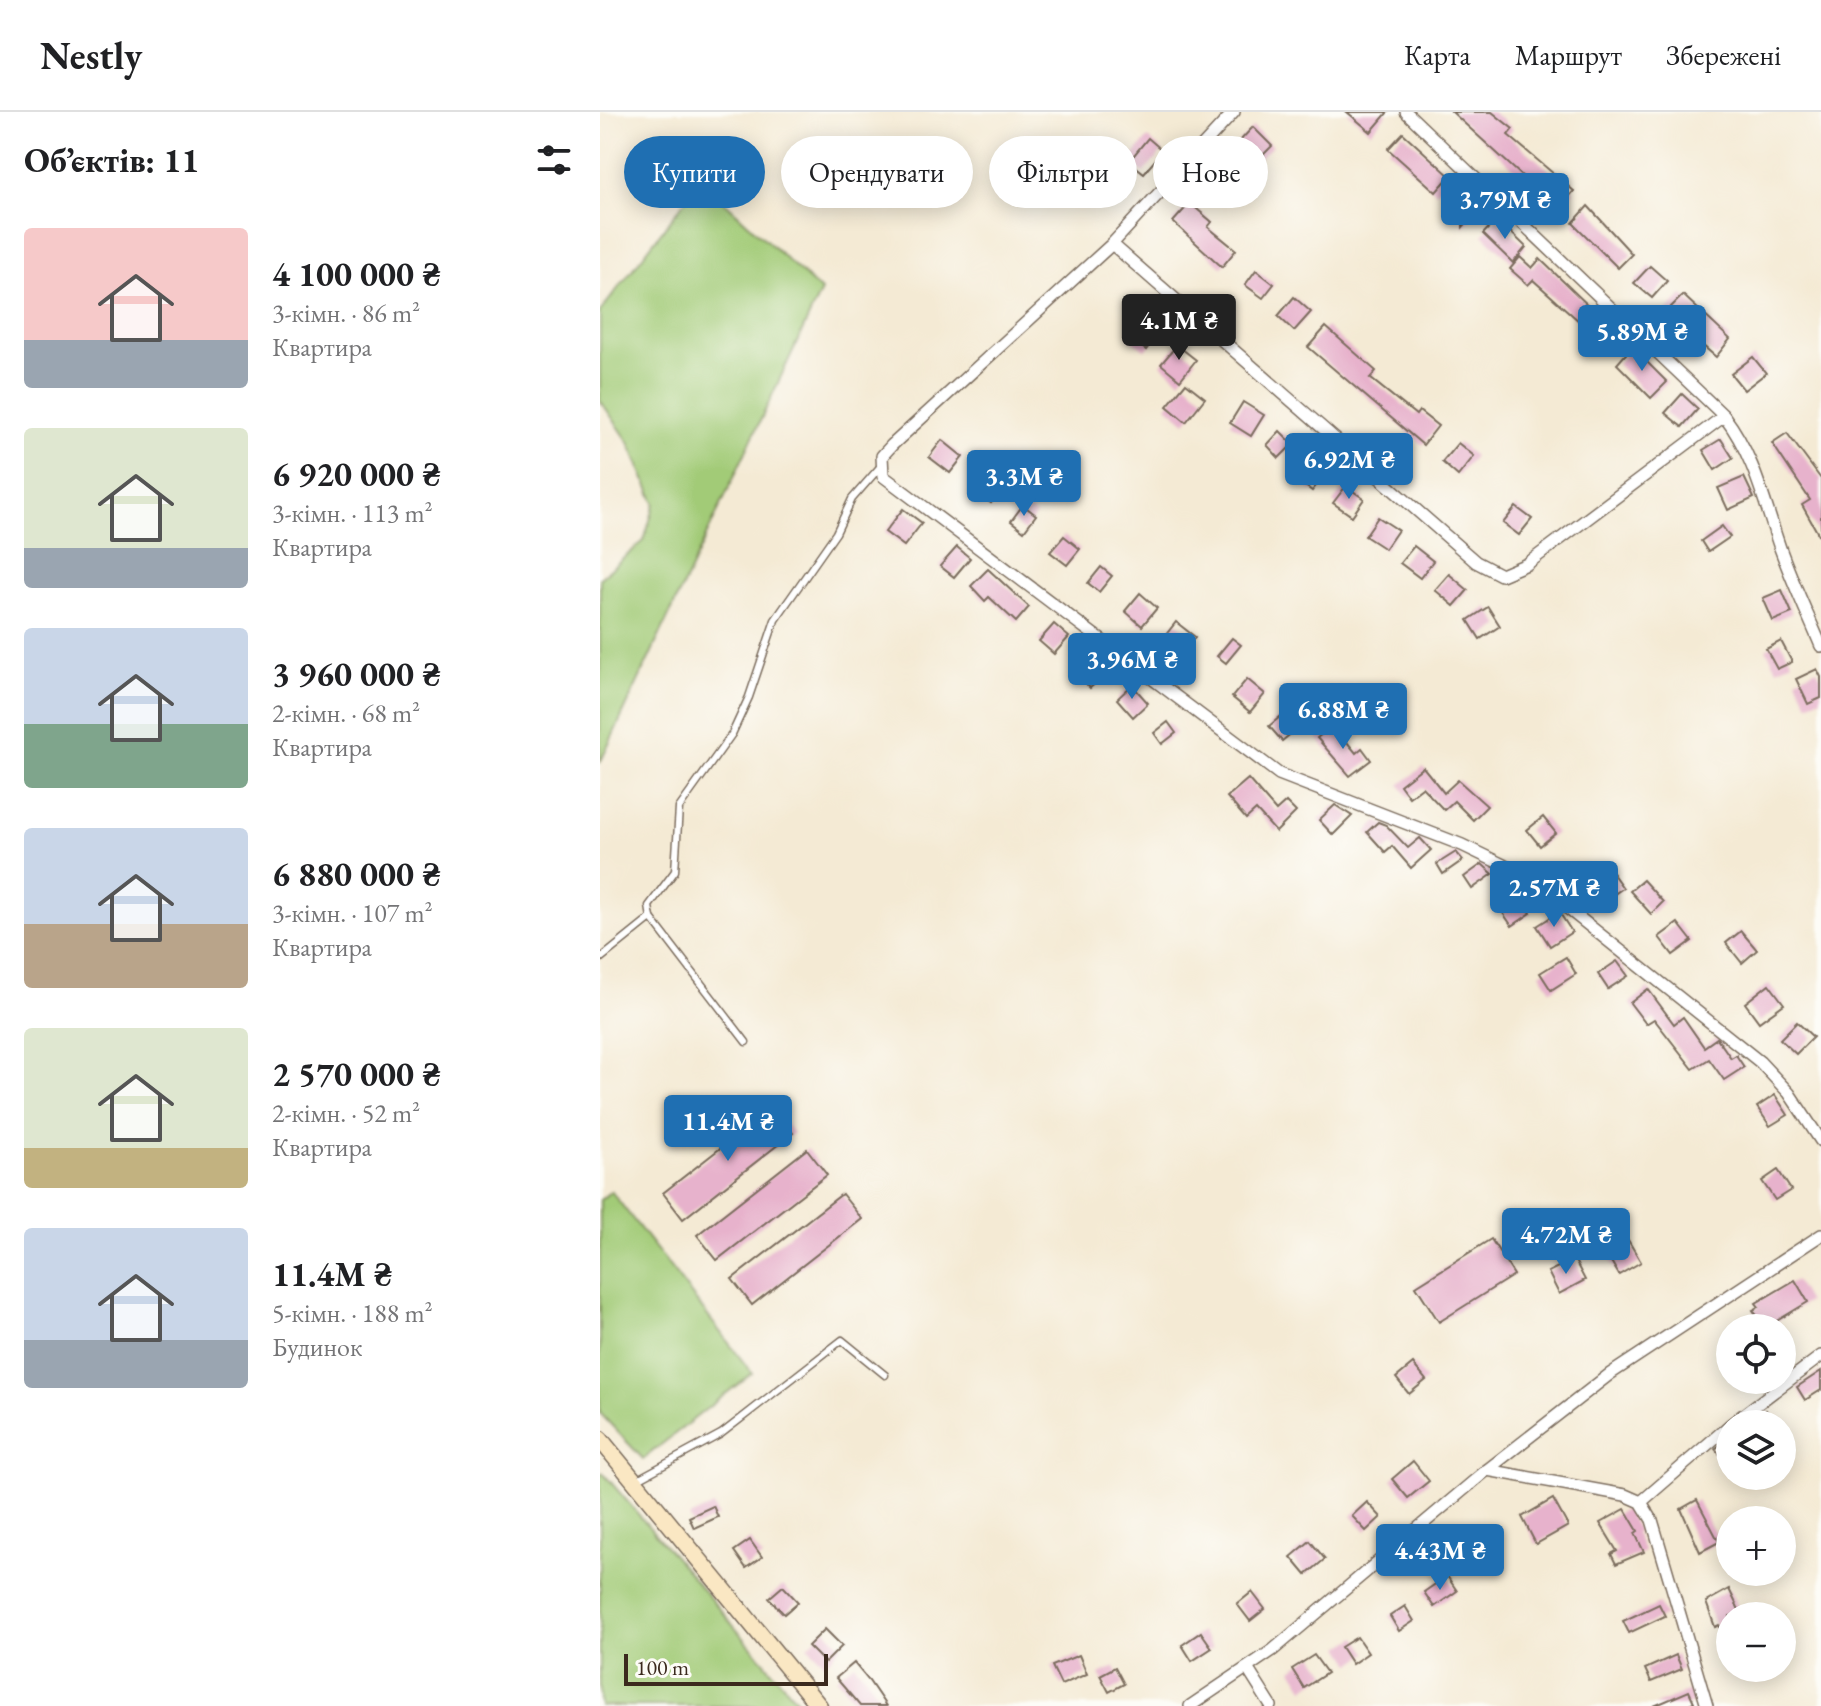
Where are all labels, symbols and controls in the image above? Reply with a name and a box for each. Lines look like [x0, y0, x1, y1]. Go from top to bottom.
text: Nestly [40, 31, 142, 80]
text: Карта [1404, 37, 1471, 73]
text: Маршрут [1515, 37, 1622, 73]
text: Збережені [1666, 37, 1781, 73]
chip: Купити [624, 136, 765, 208]
chip: Орендувати [781, 136, 973, 208]
chip: Фільтри [989, 136, 1137, 208]
chip: Нове [1153, 136, 1268, 208]
text: Об’єктів: 11 [24, 138, 199, 182]
icon: filters [532, 138, 576, 182]
pin: 3.79M ₴ [1431, 173, 1579, 241]
text: 3.79M ₴ [1459, 182, 1551, 216]
text: 4 100 000 ₴ [272, 252, 441, 296]
icon: home [88, 260, 184, 356]
pin: 4.1M ₴ [1114, 294, 1244, 362]
text: 3-кімн. · 86 m² [272, 296, 420, 330]
text: 4.1M ₴ [1140, 303, 1218, 337]
pin: 5.89M ₴ [1568, 305, 1716, 373]
text: 5.89M ₴ [1596, 314, 1688, 348]
text: Квартира [272, 330, 372, 364]
pin: 6.92M ₴ [1275, 433, 1423, 501]
text: 6.92M ₴ [1303, 442, 1395, 476]
pin: 3.3M ₴ [959, 450, 1089, 518]
text: 6 920 000 ₴ [272, 452, 441, 496]
text: 3.3M ₴ [985, 459, 1063, 493]
icon: home [88, 460, 184, 556]
text: 3-кімн. · 113 m² [272, 496, 432, 530]
text: Квартира [272, 530, 372, 564]
pin: 3.96M ₴ [1058, 633, 1206, 701]
text: 3.96M ₴ [1086, 642, 1178, 676]
text: 3 960 000 ₴ [272, 652, 441, 696]
icon: home [88, 660, 184, 756]
pin: 6.88M ₴ [1269, 683, 1417, 751]
text: 6.88M ₴ [1297, 692, 1389, 726]
text: 2-кімн. · 68 m² [272, 696, 420, 730]
text: Квартира [272, 730, 372, 764]
text: 6 880 000 ₴ [272, 852, 441, 896]
icon: home [88, 860, 184, 956]
pin: 2.57M ₴ [1480, 861, 1628, 929]
text: 2.57M ₴ [1508, 870, 1600, 904]
text: 3-кімн. · 107 m² [272, 896, 432, 930]
text: Квартира [272, 930, 372, 964]
text: 2 570 000 ₴ [272, 1052, 441, 1096]
icon: home [88, 1060, 184, 1156]
pin: 11.4M ₴ [654, 1095, 802, 1163]
text: 2-кімн. · 52 m² [272, 1096, 420, 1130]
text: 11.4M ₴ [682, 1104, 774, 1138]
text: Квартира [272, 1130, 372, 1164]
pin: 4.72M ₴ [1492, 1208, 1640, 1276]
text: 4.72M ₴ [1520, 1217, 1612, 1251]
text: 11.4M ₴ [272, 1252, 392, 1296]
icon: home [88, 1260, 184, 1356]
text: 5-кімн. · 188 m² [272, 1296, 432, 1330]
map controls [1716, 1314, 1796, 1682]
button: locate [1716, 1314, 1796, 1394]
text: Будинок [272, 1330, 362, 1364]
button: layers [1716, 1410, 1796, 1490]
button: + [1716, 1506, 1796, 1586]
pin: 4.43M ₴ [1366, 1524, 1514, 1592]
text: 4.43M ₴ [1394, 1533, 1486, 1567]
button: − [1716, 1602, 1796, 1682]
scale bar [624, 1650, 828, 1686]
text: 100 m [636, 1653, 689, 1682]

